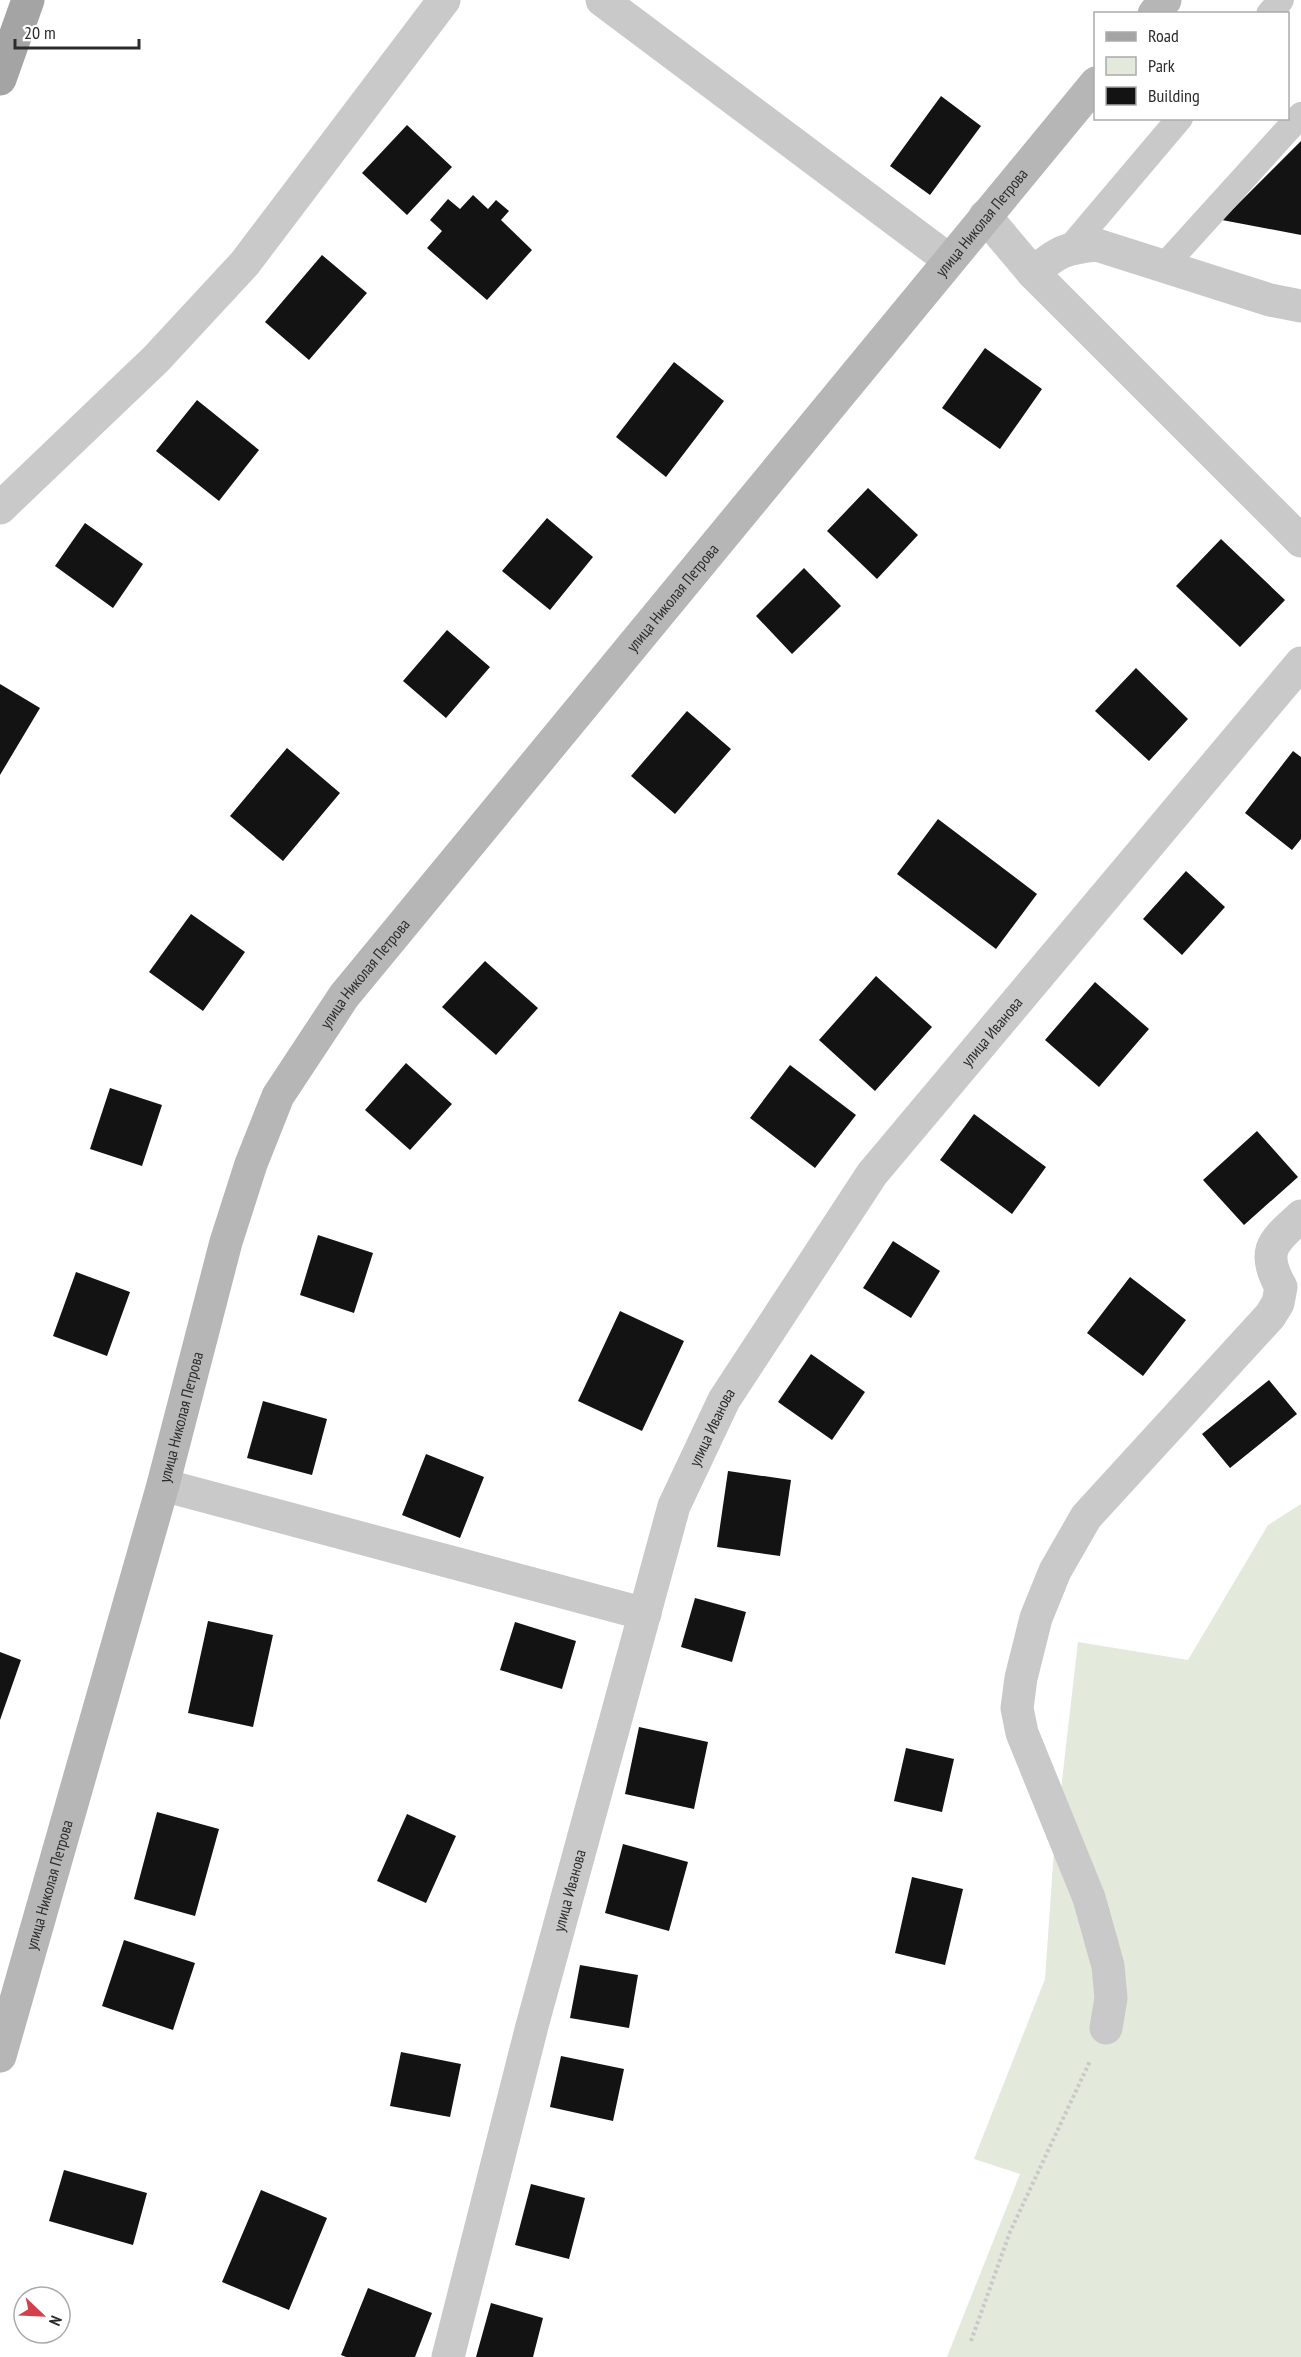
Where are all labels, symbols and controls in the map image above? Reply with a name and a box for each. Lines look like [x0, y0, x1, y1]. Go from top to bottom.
scale bar [15, 12, 140, 50]
legend [1094, 12, 1289, 120]
text: 20 m [24, 21, 56, 44]
text: Road [1148, 24, 1179, 47]
text: Park [1148, 54, 1175, 77]
text: Building [1148, 84, 1200, 107]
street label: улица Николая Петрова [931, 164, 1032, 281]
street label: улица Николая Петрова [622, 539, 723, 656]
street label: улица Николая Петрова [315, 914, 414, 1032]
street label: улица Иванова [957, 993, 1027, 1070]
street label: улица Николая Петрова [154, 1350, 207, 1485]
street label: улица Иванова [684, 1384, 739, 1469]
street label: улица Николая Петрова [21, 1818, 77, 1952]
street label: улица Иванова [548, 1847, 590, 1934]
north arrow [12, 2285, 72, 2345]
text: N [45, 2313, 67, 2329]

